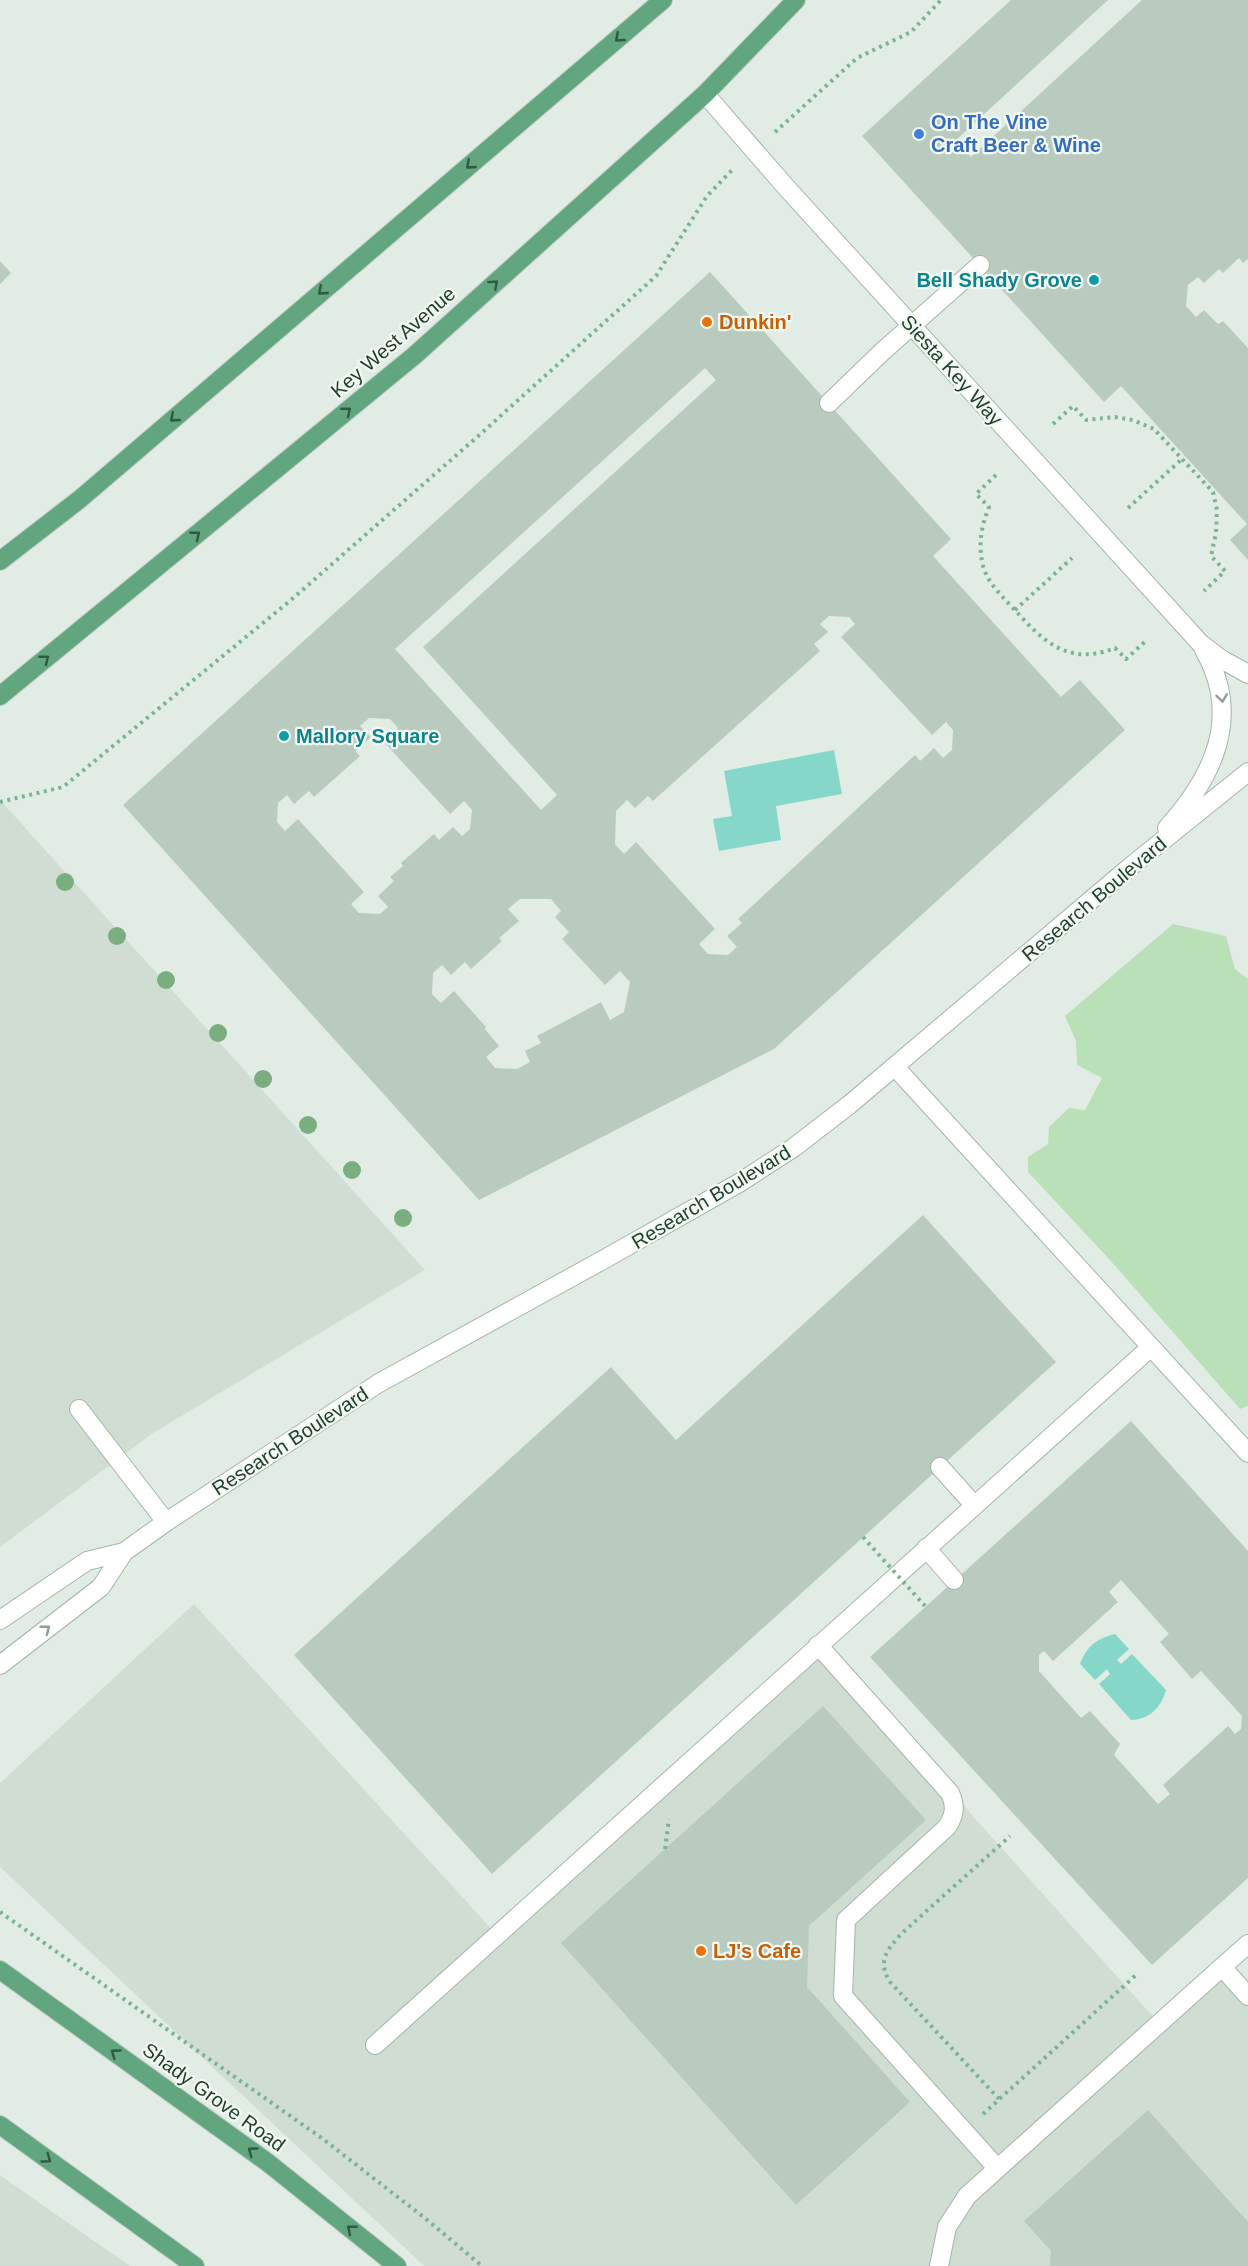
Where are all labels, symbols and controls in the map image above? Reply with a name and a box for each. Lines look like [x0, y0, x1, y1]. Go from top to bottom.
one-way arrow [615, 31, 626, 42]
place label: On The Vine Craft Beer & Wine [931, 111, 1101, 156]
marker: On The Vine Craft Beer & Wine [912, 127, 926, 141]
one-way arrow [467, 158, 477, 169]
place label: Bell Shady Grove [916, 269, 1082, 291]
marker: Bell Shady Grove [1087, 273, 1101, 287]
one-way arrow [487, 280, 498, 291]
street label: Key West Avenue [326, 282, 460, 402]
one-way arrow [318, 284, 329, 295]
street label: Siesta Key Way [897, 310, 1007, 430]
place label: Dunkin' [719, 311, 792, 333]
marker: Dunkin' [700, 315, 714, 329]
one-way arrow [340, 408, 351, 419]
one-way arrow [170, 411, 181, 422]
one-way arrow [189, 531, 200, 542]
one-way arrow [38, 655, 49, 666]
one-way arrow [1215, 693, 1227, 702]
place label: Mallory Square [296, 725, 439, 747]
marker: Mallory Square [277, 729, 291, 743]
street label: Research Boulevard [1018, 832, 1170, 966]
street label: Research Boulevard [628, 1141, 794, 1253]
street label: Research Boulevard [208, 1382, 372, 1500]
one-way arrow [39, 1626, 50, 1637]
place label: LJ's Cafe [713, 1940, 801, 1962]
marker: LJ's Cafe [694, 1944, 708, 1958]
street label: Shady Grove Road [139, 2038, 289, 2156]
one-way arrow [110, 2049, 121, 2060]
one-way arrow [247, 2147, 258, 2158]
one-way arrow [41, 2152, 52, 2163]
one-way arrow [347, 2226, 358, 2237]

